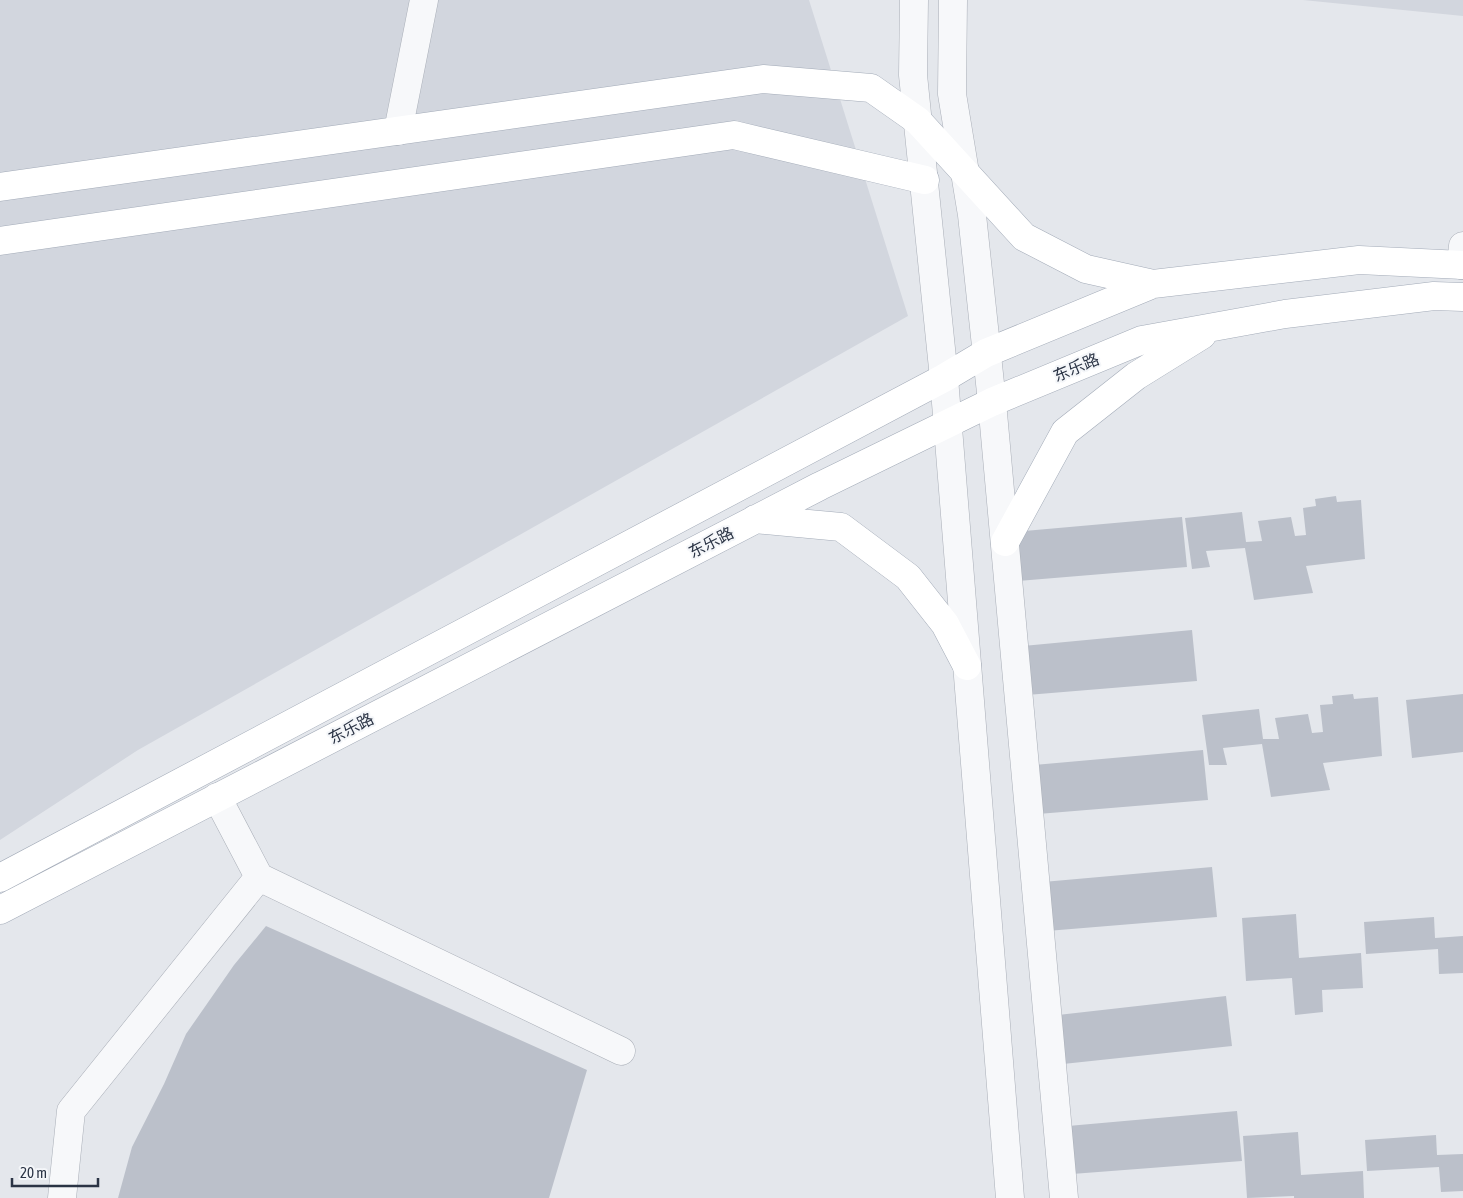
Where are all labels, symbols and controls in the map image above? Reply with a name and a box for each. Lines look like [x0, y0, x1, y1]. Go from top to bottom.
street label: 东乐路 [1050, 349, 1102, 385]
street label: 东乐路 [686, 523, 736, 561]
street label: 东乐路 [326, 709, 376, 747]
scale bar [12, 1156, 99, 1188]
text: 20 m [20, 1164, 47, 1181]

